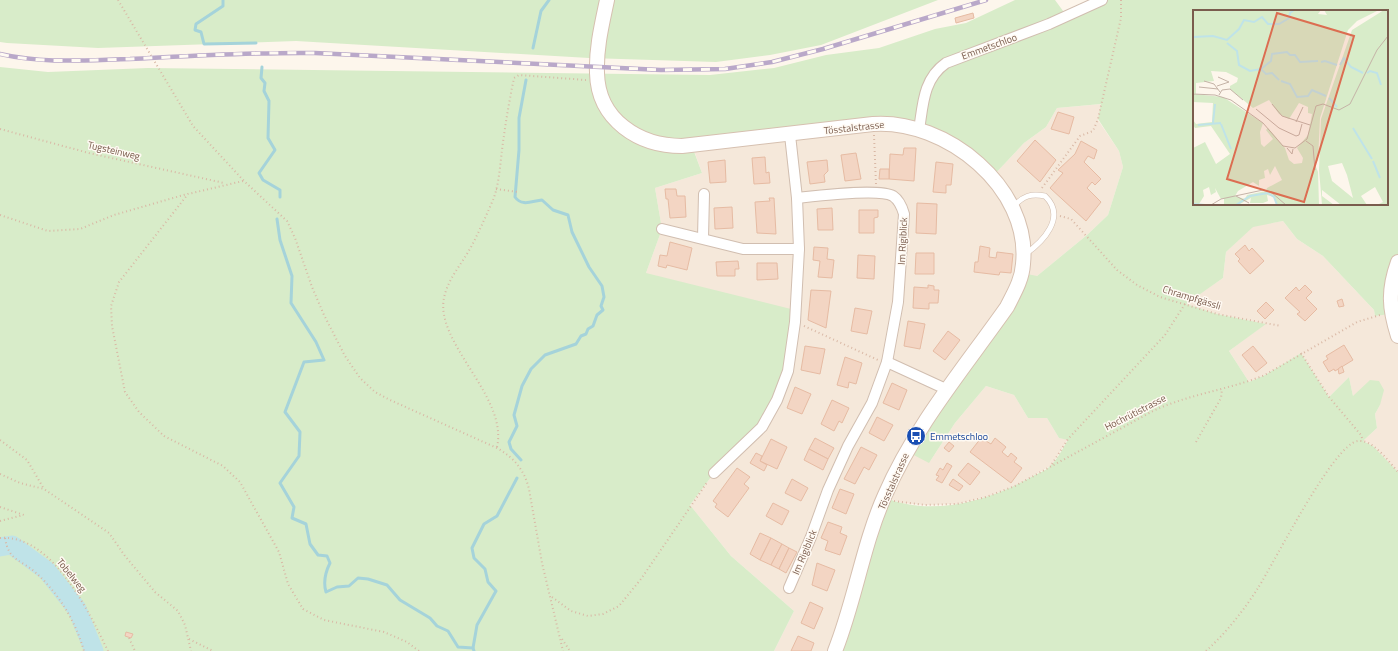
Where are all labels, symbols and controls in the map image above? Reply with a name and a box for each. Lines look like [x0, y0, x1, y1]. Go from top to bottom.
inset map [1193, 10, 1388, 205]
street label: Emmetschloo [959, 29, 1019, 63]
street label: Tösstalstrasse [823, 117, 885, 138]
street label: Tugsteinweg [86, 137, 142, 164]
street label: Im Rigiblick [894, 217, 911, 265]
street label: Chrampfgässli [1161, 282, 1223, 313]
street label: Hochrütistrasse [1102, 391, 1169, 434]
bus stop icon: Emmetschloo [905, 425, 927, 447]
place label: Emmetschloo [930, 429, 988, 444]
street label: Tösstalstrasse [874, 450, 913, 512]
street label: Im Rigiblick [788, 527, 821, 577]
street label: Tobelweg [53, 555, 90, 596]

